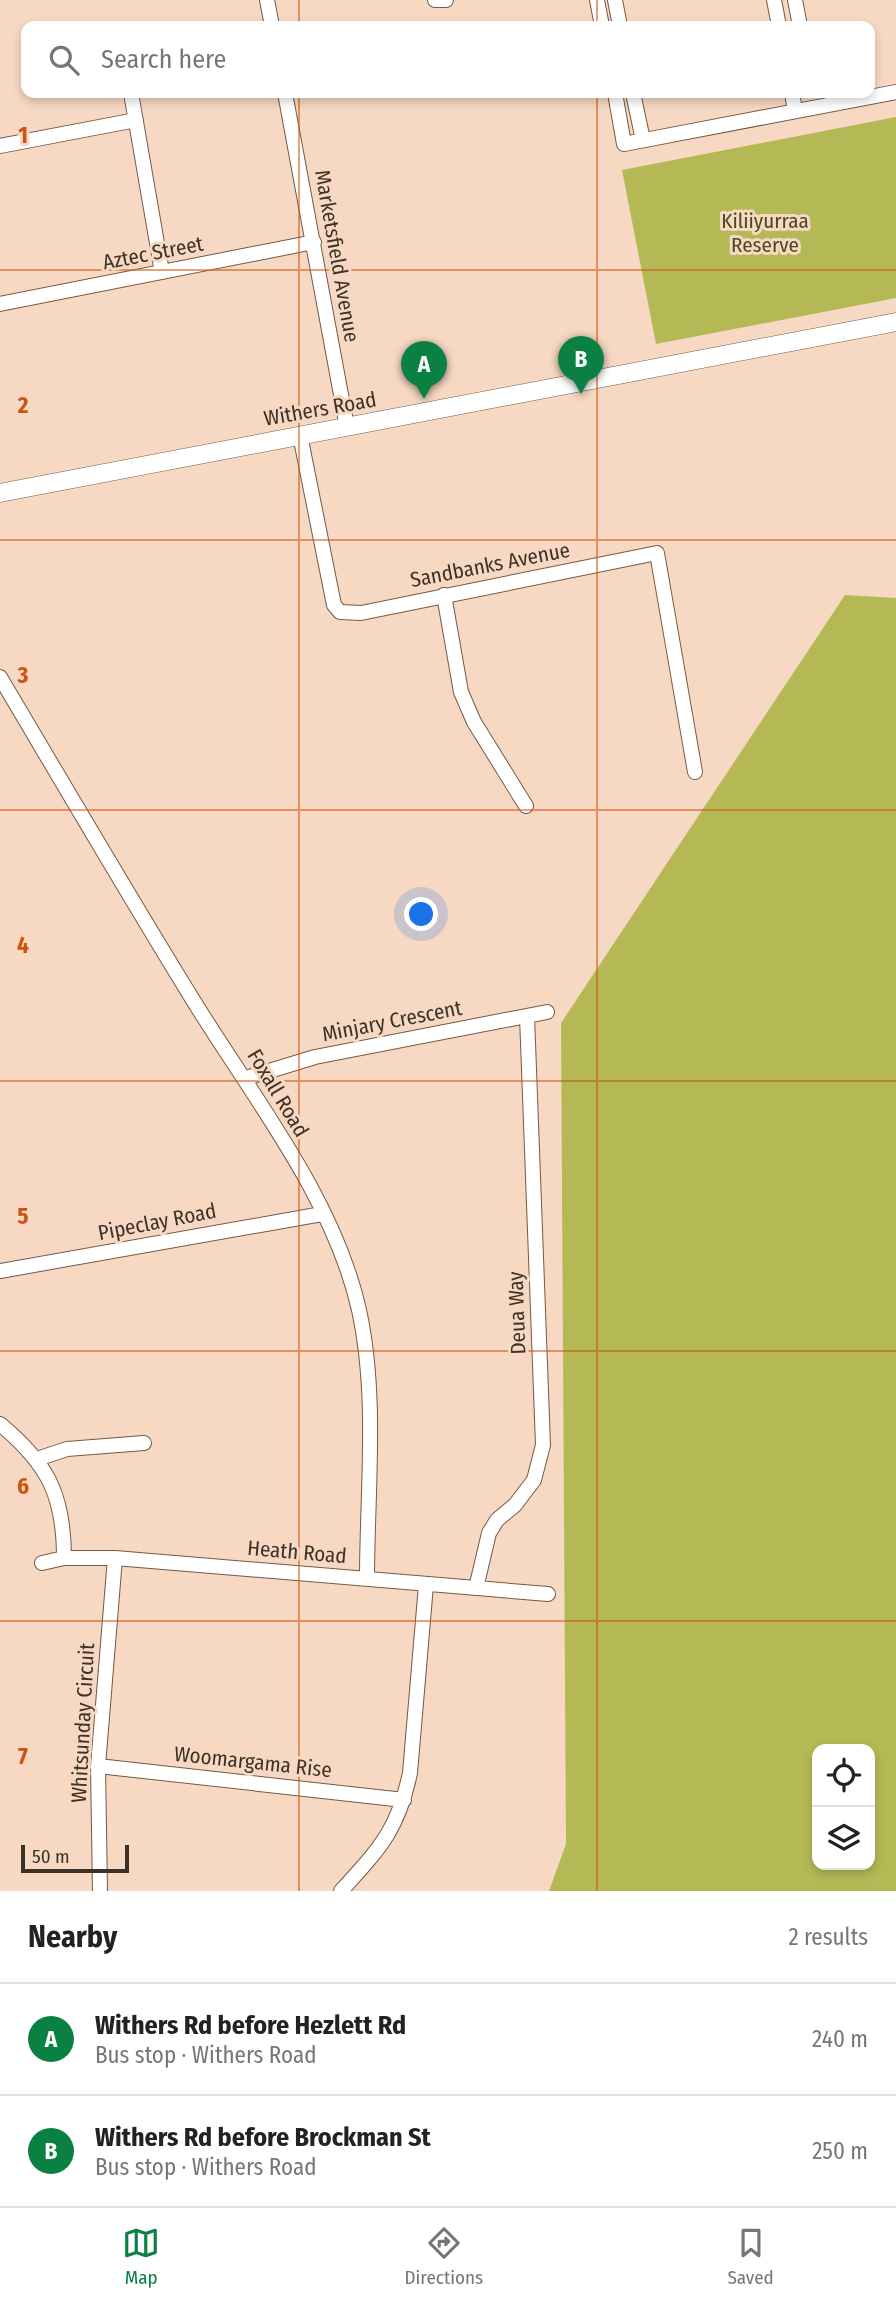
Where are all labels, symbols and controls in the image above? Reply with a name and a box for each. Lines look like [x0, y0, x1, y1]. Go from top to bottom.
search box [21, 21, 875, 98]
icon: search [45, 41, 83, 79]
text: Search here [101, 44, 226, 75]
text: 1 [18, 121, 28, 149]
street label: Marketsfield Avenue [309, 168, 365, 344]
park label: Kiliiyurraa Reserve [721, 208, 809, 258]
street label: Aztec Street [101, 231, 206, 275]
pin: B [558, 336, 604, 394]
pin: A [401, 341, 447, 399]
street label: Withers Road [262, 386, 378, 432]
text: 2 [17, 391, 29, 419]
street label: Sandbanks Avenue [408, 537, 572, 593]
text: 3 [17, 661, 29, 689]
your location [404, 897, 438, 931]
text: 4 [17, 931, 29, 959]
street label: Minjary Crescent [320, 995, 464, 1047]
street label: Foxall Road [242, 1044, 314, 1142]
street label: Pipeclay Road [96, 1198, 218, 1246]
text: 5 [17, 1202, 29, 1230]
street label: Deua Way [503, 1270, 531, 1355]
text: 6 [17, 1472, 29, 1500]
street label: Heath Road [246, 1535, 348, 1569]
street label: Whitsunday Circuit [66, 1642, 100, 1804]
street label: Woomargama Rise [173, 1741, 333, 1783]
text: 7 [18, 1742, 28, 1770]
map controls [812, 1744, 875, 1870]
button: locate [812, 1744, 875, 1807]
button: layers [812, 1807, 875, 1870]
scale bar [21, 1842, 130, 1874]
text: 50 m [32, 1845, 70, 1868]
text: Nearby [28, 1919, 117, 1955]
text: 2 results [788, 1923, 868, 1951]
text: Withers Rd before Hezlett Rd [95, 2010, 406, 2041]
text: A [45, 2025, 57, 2053]
text: 240 m [812, 2025, 868, 2053]
text: Bus stop · Withers Road [95, 2041, 317, 2069]
text: Withers Rd before Brockman St [95, 2122, 431, 2153]
text: B [45, 2137, 57, 2165]
text: 250 m [812, 2137, 868, 2165]
text: Bus stop · Withers Road [95, 2153, 317, 2181]
tab: Map [122, 2224, 160, 2289]
tab: Directions [404, 2224, 483, 2289]
tab: Saved [727, 2224, 774, 2289]

